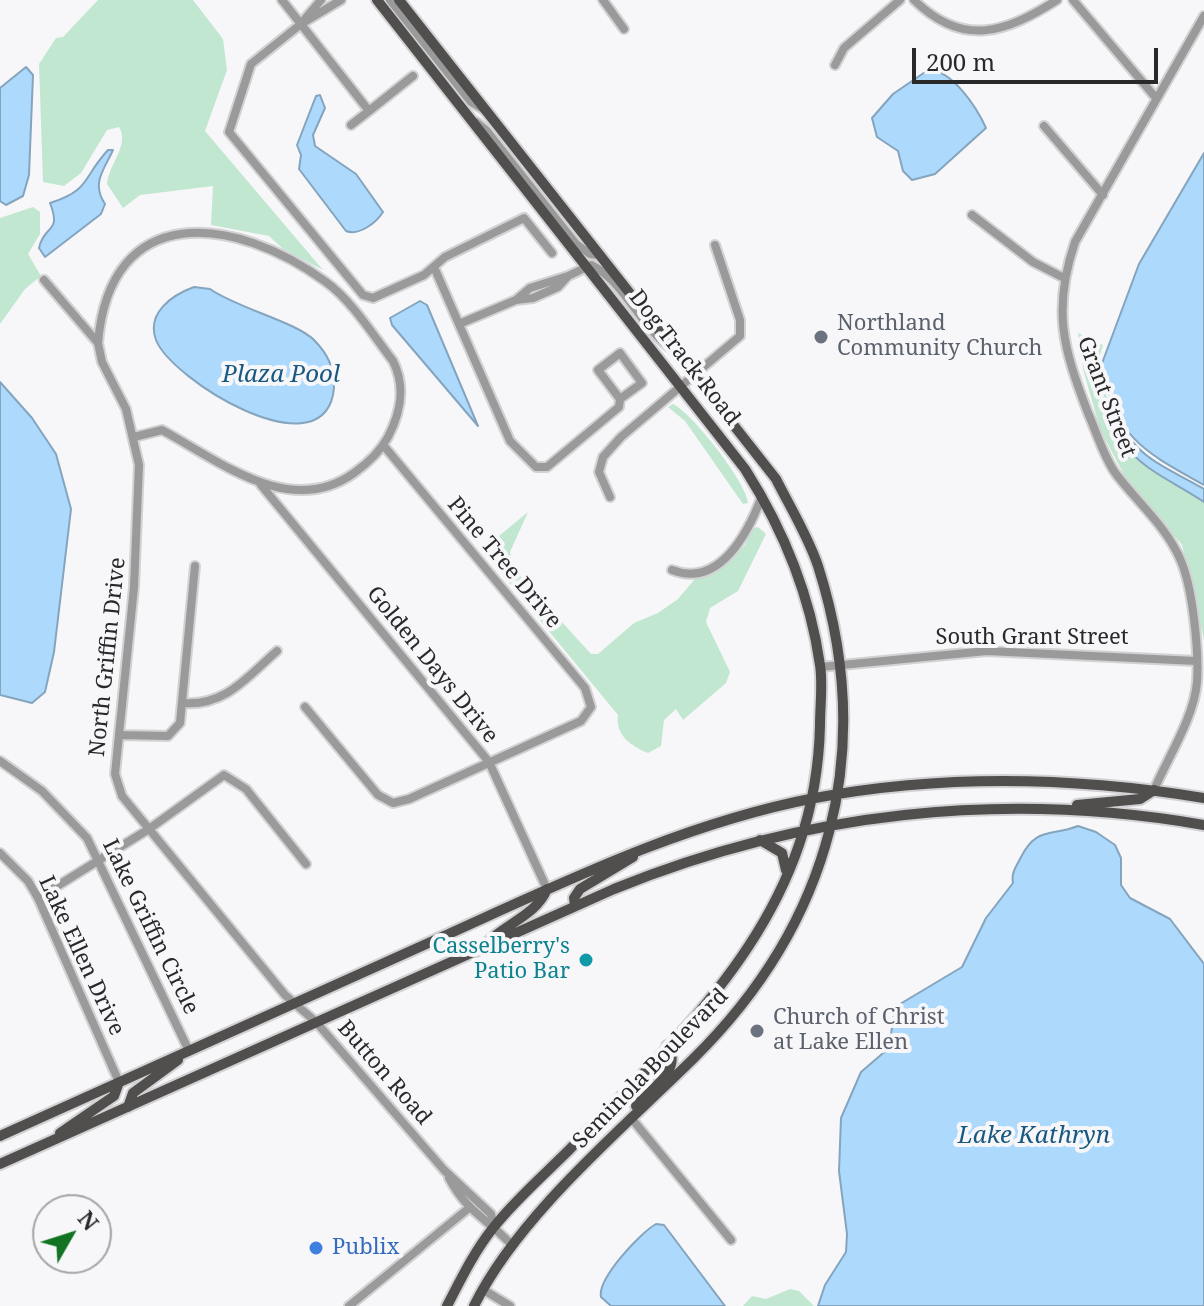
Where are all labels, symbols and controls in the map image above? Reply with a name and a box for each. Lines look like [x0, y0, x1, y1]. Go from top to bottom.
scale bar [916, 32, 1162, 82]
text: 200 m [926, 45, 995, 78]
street label: Dog Track Road [623, 285, 745, 431]
place label: Northland Community Church [837, 311, 1042, 362]
marker: Northland Community Church [812, 328, 830, 346]
street label: Grant Street [1071, 333, 1141, 461]
water label: Plaza Pool [222, 361, 340, 389]
street label: Pine Tree Drive [441, 492, 567, 634]
street label: North Griffin Drive [84, 556, 132, 758]
street label: Golden Days Drive [361, 581, 503, 749]
street label: South Grant Street [935, 625, 1129, 651]
street label: Lake Griffin Circle [96, 835, 204, 1019]
street label: Lake Ellen Drive [32, 872, 130, 1040]
place label: Casselberry's Patio Bar [432, 934, 570, 986]
marker: Casselberry's Patio Bar [577, 951, 595, 969]
street label: Seminola Boulevard [568, 984, 734, 1154]
place label: Church of Christ at Lake Ellen [773, 1005, 944, 1056]
street label: Button Road [332, 1015, 436, 1131]
marker: Church of Christ at Lake Ellen [748, 1022, 766, 1040]
water label: Lake Kathryn [958, 1122, 1110, 1150]
north arrow [32, 1194, 112, 1274]
text: N [72, 1204, 106, 1236]
place label: Publix [332, 1235, 399, 1261]
marker: Publix [307, 1239, 325, 1257]

